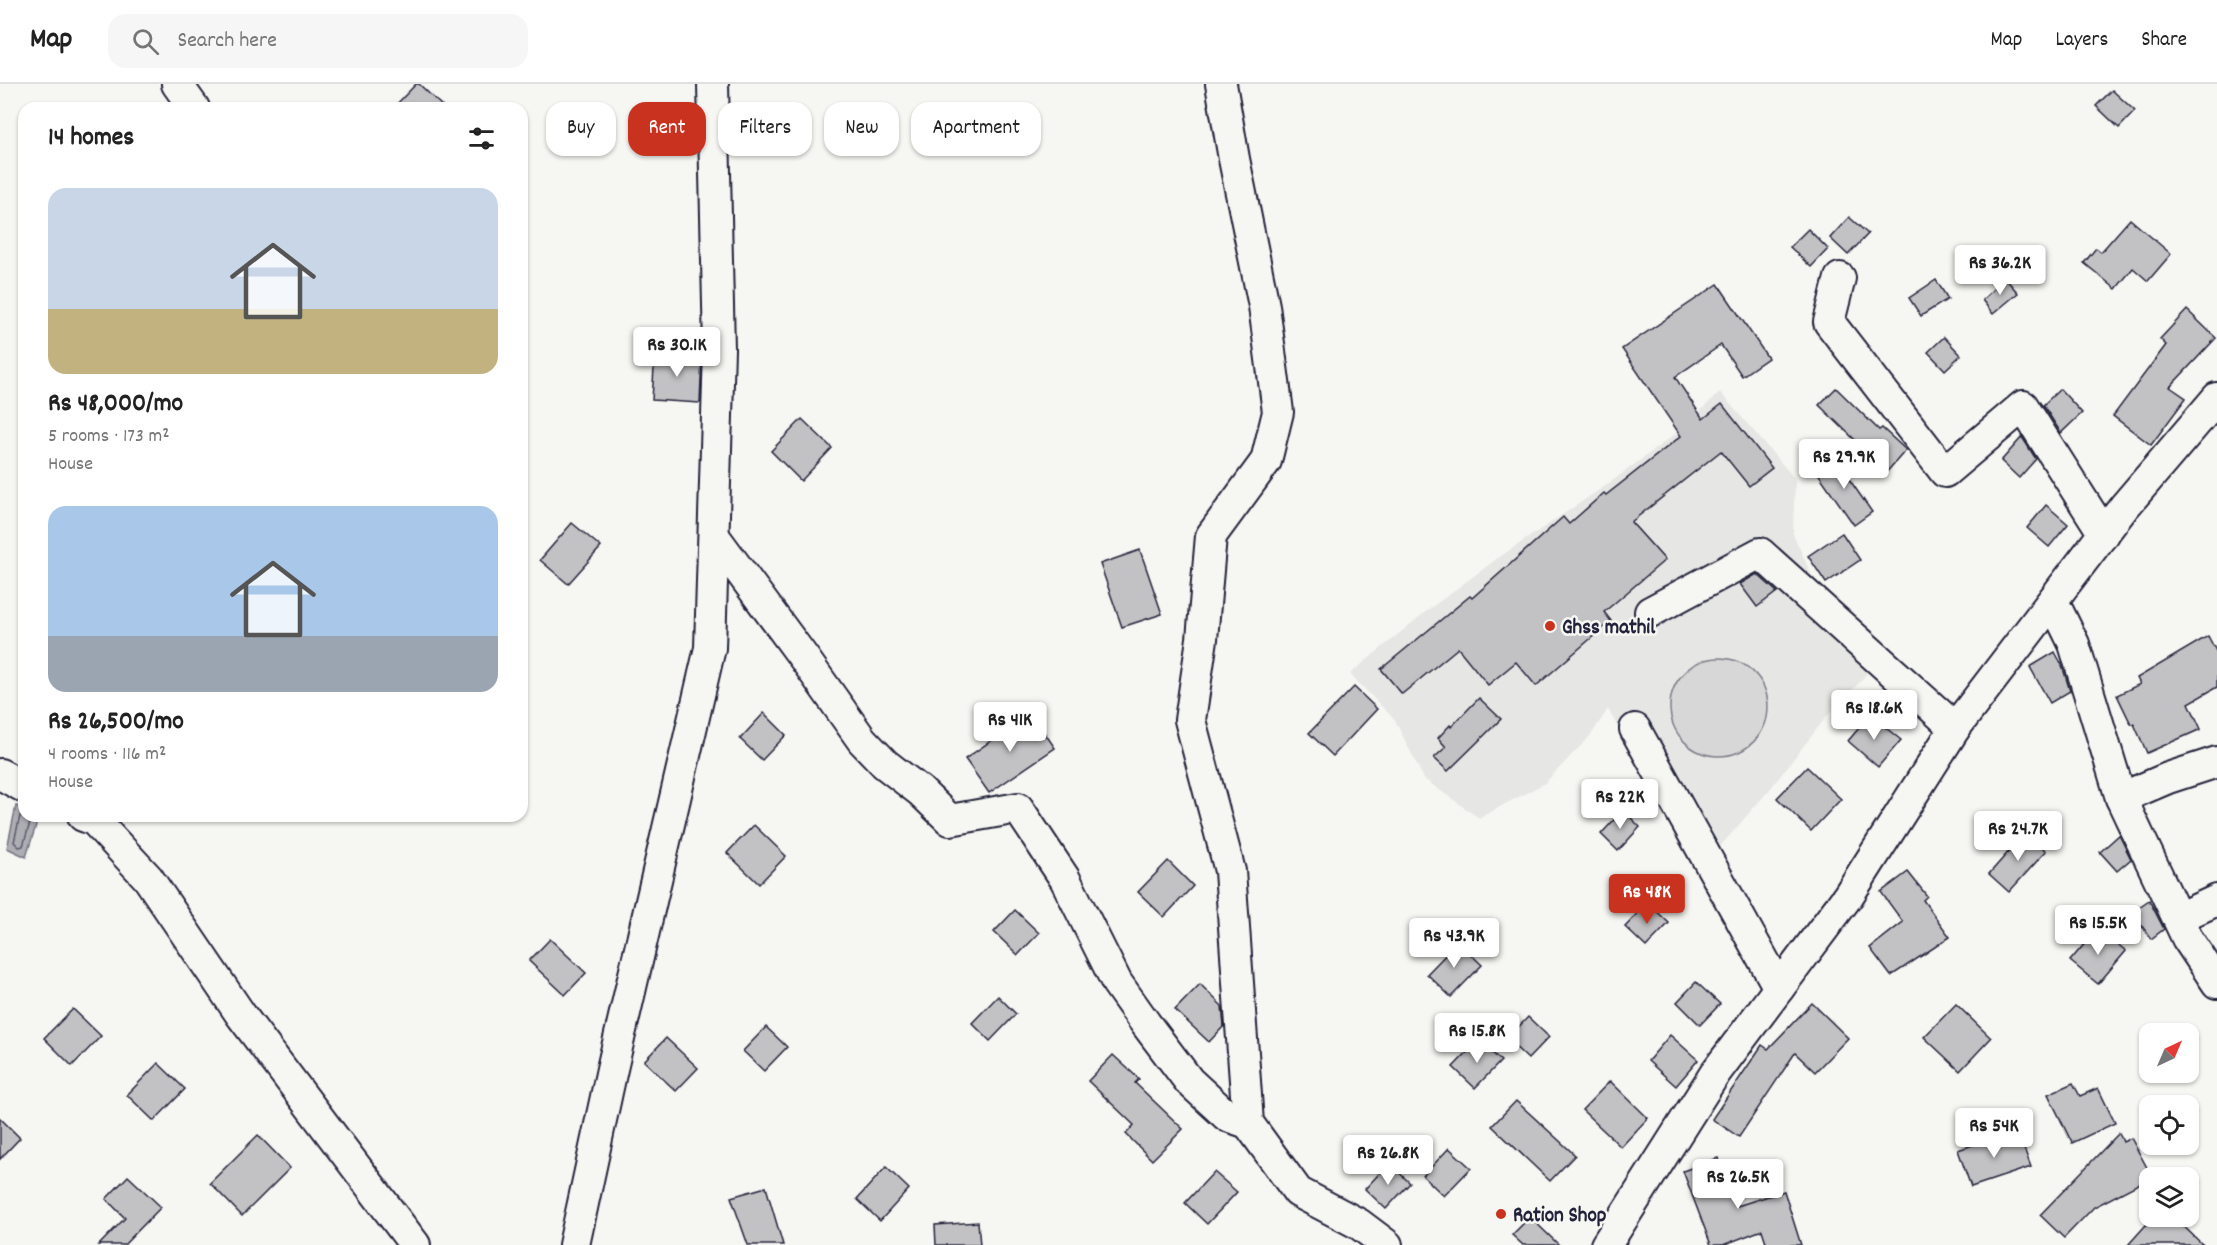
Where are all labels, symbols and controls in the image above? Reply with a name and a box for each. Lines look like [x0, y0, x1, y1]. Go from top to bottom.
search box [108, 14, 528, 68]
text: Map [30, 21, 72, 61]
icon: search [129, 25, 162, 58]
text: Search here [177, 26, 277, 57]
text: Map [1991, 26, 2022, 56]
text: Layers [2055, 26, 2108, 56]
text: Share [2141, 26, 2187, 56]
chip: Buy [546, 102, 616, 156]
chip: Rent [628, 102, 706, 156]
chip: Filters [718, 102, 812, 156]
chip: New [824, 102, 899, 156]
chip: Apartment [911, 102, 1041, 156]
text: 14 homes [48, 120, 134, 157]
icon: filters [465, 122, 498, 155]
icon: home [219, 227, 327, 335]
pin: Rs 36.2K [1938, 245, 2062, 296]
text: Rs 36.2K [1969, 250, 2031, 278]
pin: Rs 30.1K [615, 327, 739, 378]
text: Rs 30.1K [647, 332, 707, 360]
text: Rs 48,000/mo [48, 386, 183, 423]
text: 5 rooms · 173 m² [48, 423, 169, 451]
pin: Rs 29.9K [1782, 439, 1906, 490]
text: Rs 29.9K [1813, 444, 1875, 472]
text: House [48, 451, 93, 479]
icon: home [219, 545, 327, 653]
place label: Ghss mathil [1562, 614, 1656, 644]
marker: Ghss mathil [1543, 619, 1557, 633]
pin: Rs 18.6K [1812, 690, 1936, 741]
text: Rs 18.6K [1845, 695, 1903, 723]
pin: Rs 41K [961, 702, 1059, 753]
text: Rs 26,500/mo [48, 704, 184, 741]
text: Rs 41K [988, 707, 1032, 735]
text: 4 rooms · 116 m² [48, 741, 166, 769]
text: House [48, 769, 93, 797]
pin: Rs 22K [1571, 779, 1669, 830]
text: Rs 22K [1595, 784, 1645, 812]
pin: Rs 24.7K [1956, 811, 2080, 862]
text: Rs 24.7K [1988, 816, 2048, 844]
pin: Rs 48K [1598, 874, 1696, 925]
text: Rs 48K [1623, 879, 1671, 907]
pin: Rs 15.5K [2036, 905, 2160, 956]
text: Rs 15.5K [2069, 910, 2127, 938]
pin: Rs 43.9K [1392, 918, 1516, 969]
text: Rs 43.9K [1423, 923, 1485, 951]
pin: Rs 15.8K [1415, 1013, 1539, 1064]
text: Rs 15.8K [1449, 1018, 1505, 1046]
north arrow [2139, 1023, 2199, 1083]
map controls [2139, 1023, 2199, 1227]
button: locate [2139, 1095, 2199, 1155]
pin: Rs 54K [1945, 1108, 2043, 1159]
text: Rs 54K [1969, 1113, 2019, 1141]
pin: Rs 26.8K [1326, 1135, 1450, 1186]
text: Rs 26.8K [1357, 1140, 1419, 1168]
pin: Rs 26.5K [1676, 1159, 1800, 1210]
text: Rs 26.5K [1706, 1164, 1770, 1192]
button: layers [2139, 1167, 2199, 1227]
place label: Ration Shop [1513, 1202, 1607, 1232]
marker: Ration Shop [1494, 1207, 1508, 1221]

